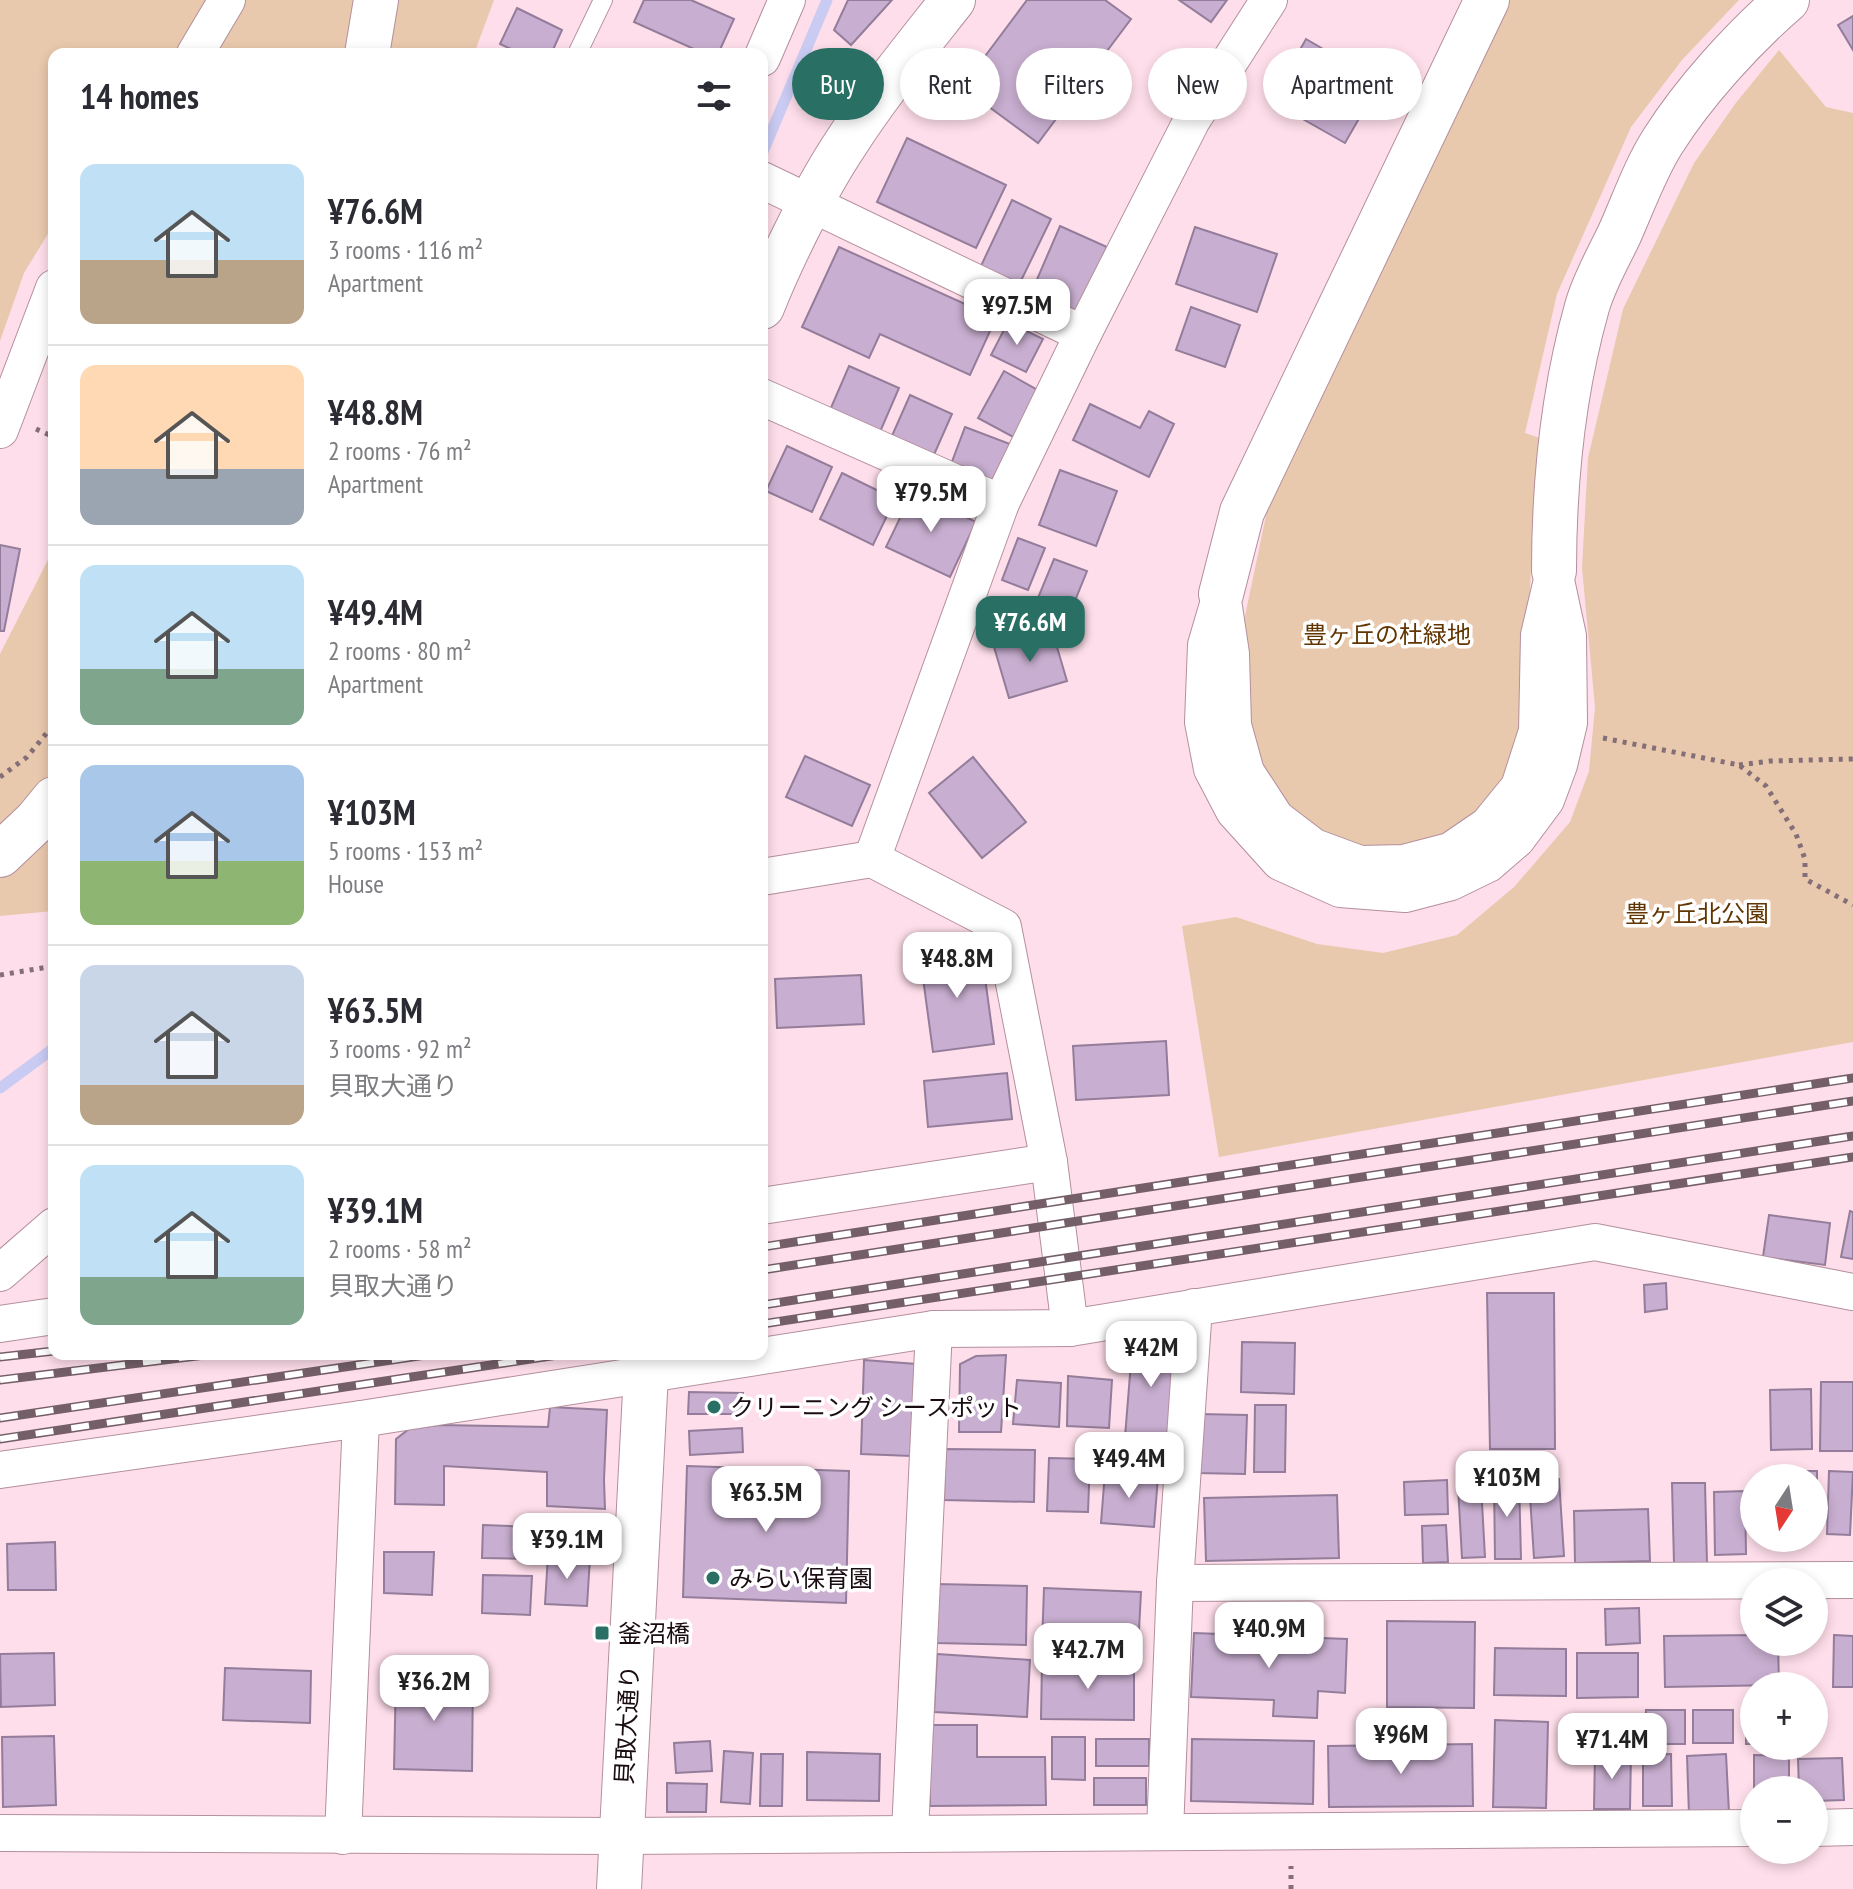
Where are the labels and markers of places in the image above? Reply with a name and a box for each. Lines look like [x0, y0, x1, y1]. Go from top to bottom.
pin: ¥97.5M [952, 279, 1082, 347]
pin: ¥79.5M [866, 466, 996, 534]
pin: ¥76.6M [965, 596, 1095, 664]
pin: ¥48.8M [892, 932, 1022, 1000]
pin: ¥42M [1104, 1321, 1198, 1389]
place label: クリーニング シースポット [730, 1392, 1022, 1423]
marker: クリーニング シースポット [705, 1398, 723, 1416]
pin: ¥49.4M [1064, 1432, 1194, 1500]
pin: ¥103M [1451, 1451, 1563, 1519]
pin: ¥63.5M [701, 1466, 831, 1534]
pin: ¥39.1M [502, 1513, 632, 1581]
place label: みらい保育園 [729, 1563, 873, 1594]
marker: みらい保育園 [704, 1569, 722, 1587]
pin: ¥40.9M [1204, 1602, 1334, 1670]
place label: 釜沼橋 [618, 1618, 690, 1649]
pin: ¥42.7M [1023, 1623, 1153, 1691]
marker: 釜沼橋 [593, 1624, 611, 1642]
pin: ¥36.2M [369, 1655, 499, 1723]
pin: ¥96M [1354, 1708, 1448, 1776]
pin: ¥71.4M [1547, 1713, 1677, 1781]

